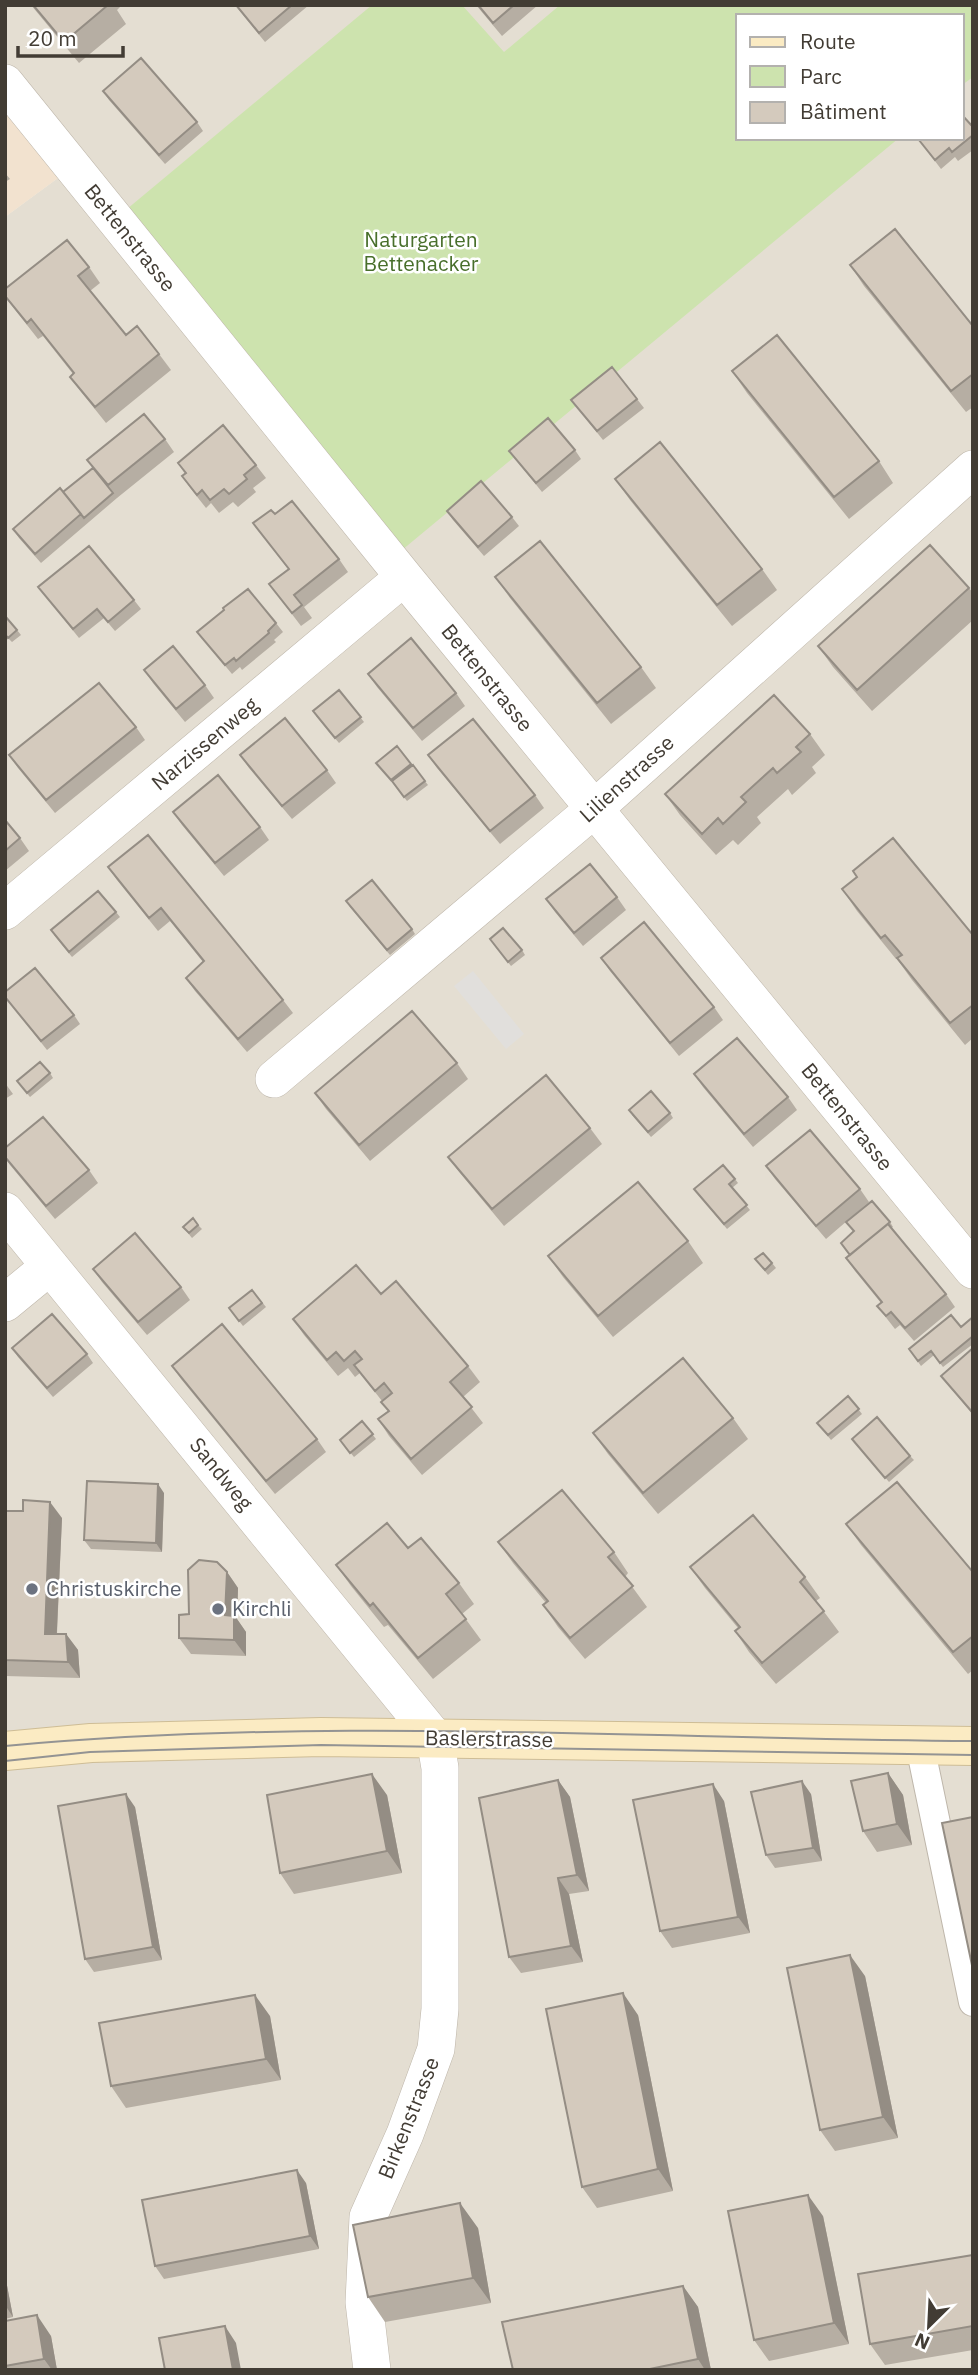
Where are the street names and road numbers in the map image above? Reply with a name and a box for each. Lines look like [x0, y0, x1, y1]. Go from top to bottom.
street label: Bettenstrasse [79, 178, 183, 297]
street label: Bettenstrasse [436, 618, 540, 737]
street label: Narzissenweg [145, 690, 264, 796]
street label: Lilienstrasse [573, 728, 680, 828]
street label: Bettenstrasse [796, 1057, 900, 1176]
street label: Sandweg [184, 1431, 260, 1516]
street label: Baslerstrasse [425, 1723, 553, 1753]
street label: Birkenstrasse [371, 2053, 445, 2183]

